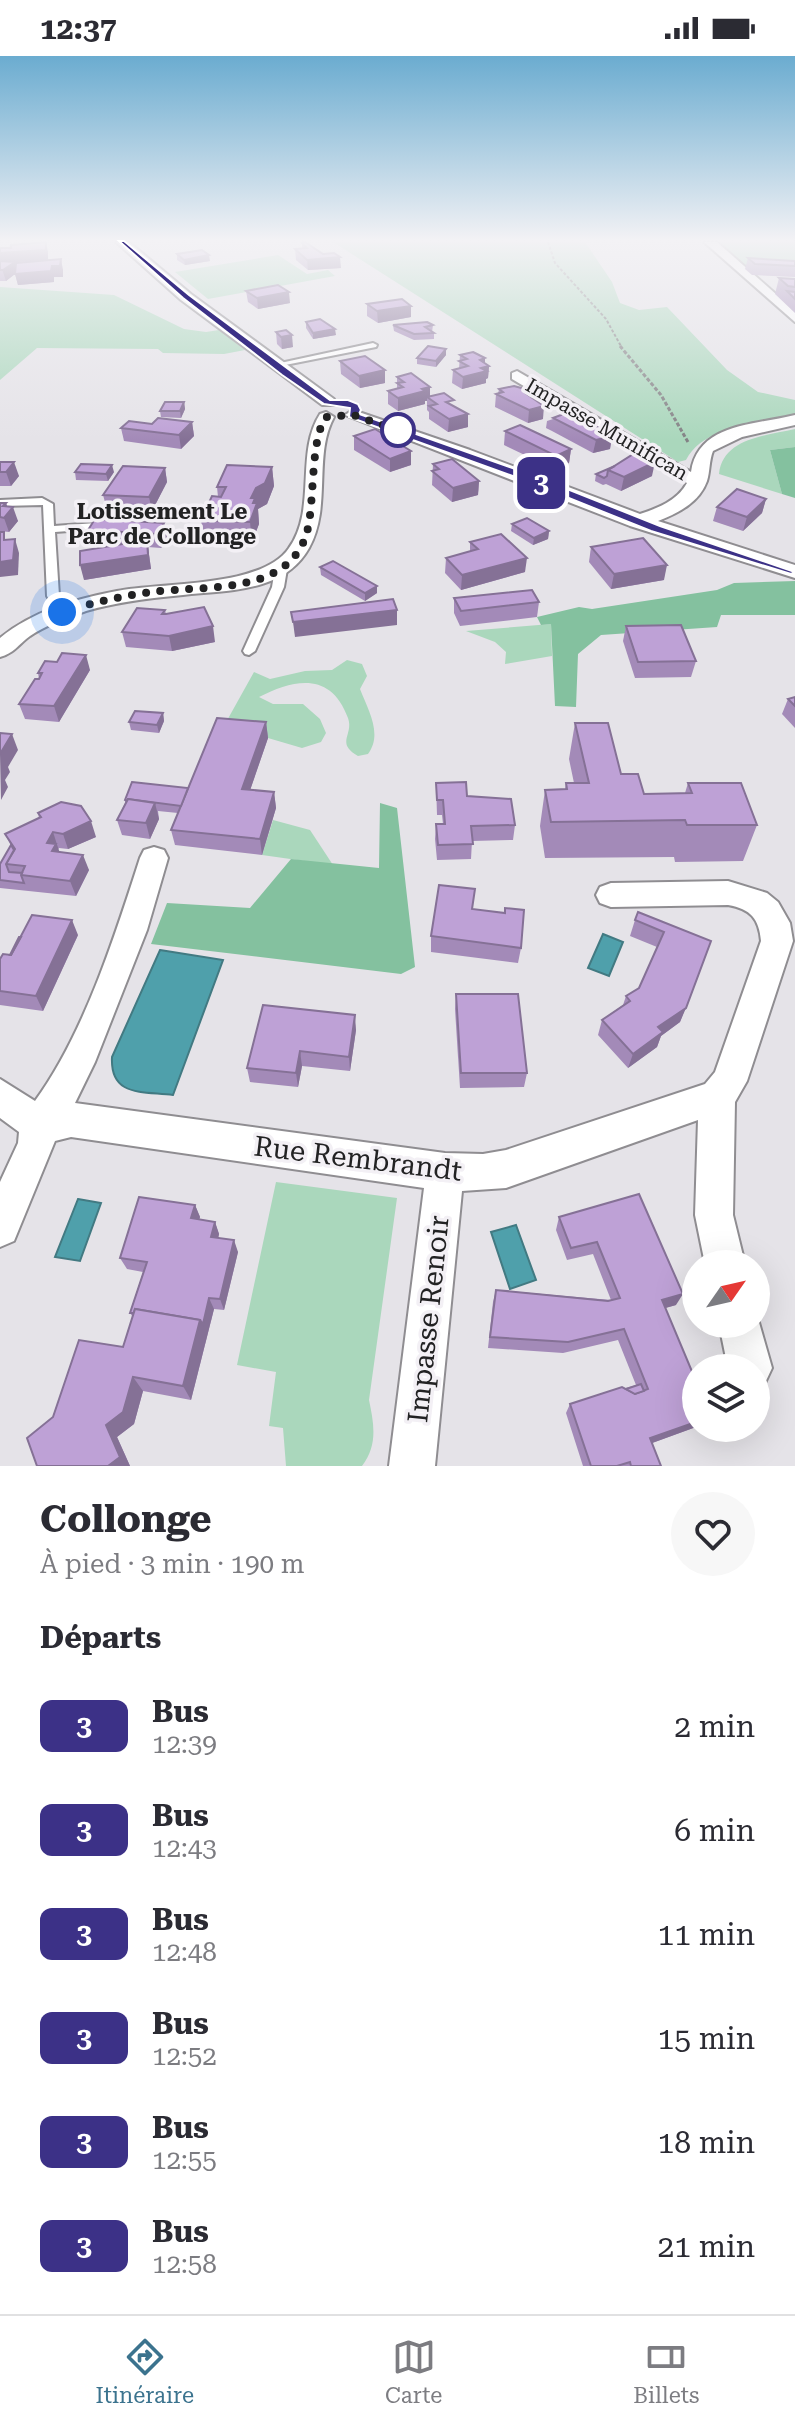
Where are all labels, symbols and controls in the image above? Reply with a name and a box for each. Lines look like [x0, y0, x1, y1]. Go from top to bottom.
text: 12:37 [40, 11, 117, 46]
street label: Impasse Munifican [522, 373, 693, 485]
unlabelled marker [381, 413, 415, 447]
line badge: 3 [515, 457, 567, 509]
text: 3 [533, 466, 549, 499]
district label: Lotissement Le Parc de Collonge [68, 499, 256, 549]
your location [42, 592, 82, 632]
street label: Rue Rembrandt [252, 1129, 464, 1188]
street label: Impasse Renoir [401, 1214, 456, 1424]
north arrow [682, 1250, 770, 1338]
map controls [682, 1250, 770, 1442]
button: layers [682, 1354, 770, 1442]
button: heart [671, 1492, 755, 1576]
text: Collonge [40, 1497, 212, 1541]
text: À pied · 3 min · 190 m [40, 1549, 304, 1579]
text: Départs [40, 1620, 161, 1655]
text: Bus [152, 1694, 209, 1729]
text: 3 [76, 1709, 92, 1742]
text: 2 min [674, 1709, 755, 1744]
text: 12:39 [152, 1729, 217, 1759]
text: Bus [152, 1798, 209, 1833]
text: 3 [76, 1813, 92, 1846]
text: 6 min [674, 1813, 755, 1848]
text: 12:43 [152, 1833, 217, 1863]
text: Bus [152, 1902, 209, 1937]
text: 3 [76, 1917, 92, 1950]
text: 11 min [658, 1917, 755, 1952]
text: 12:48 [152, 1937, 217, 1967]
text: Bus [152, 2006, 209, 2041]
text: 3 [76, 2021, 92, 2054]
text: 15 min [658, 2021, 755, 2056]
text: 12:52 [152, 2041, 217, 2071]
text: Bus [152, 2110, 209, 2145]
text: 3 [76, 2125, 92, 2158]
text: 18 min [658, 2125, 755, 2160]
text: 12:55 [152, 2145, 217, 2175]
text: Bus [152, 2214, 209, 2249]
text: 3 [76, 2229, 92, 2262]
text: 21 min [658, 2229, 755, 2264]
text: 12:58 [152, 2249, 217, 2279]
tab: Itinéraire [96, 2335, 194, 2408]
tab: Carte [385, 2335, 442, 2408]
tab: Billets [633, 2335, 699, 2408]

